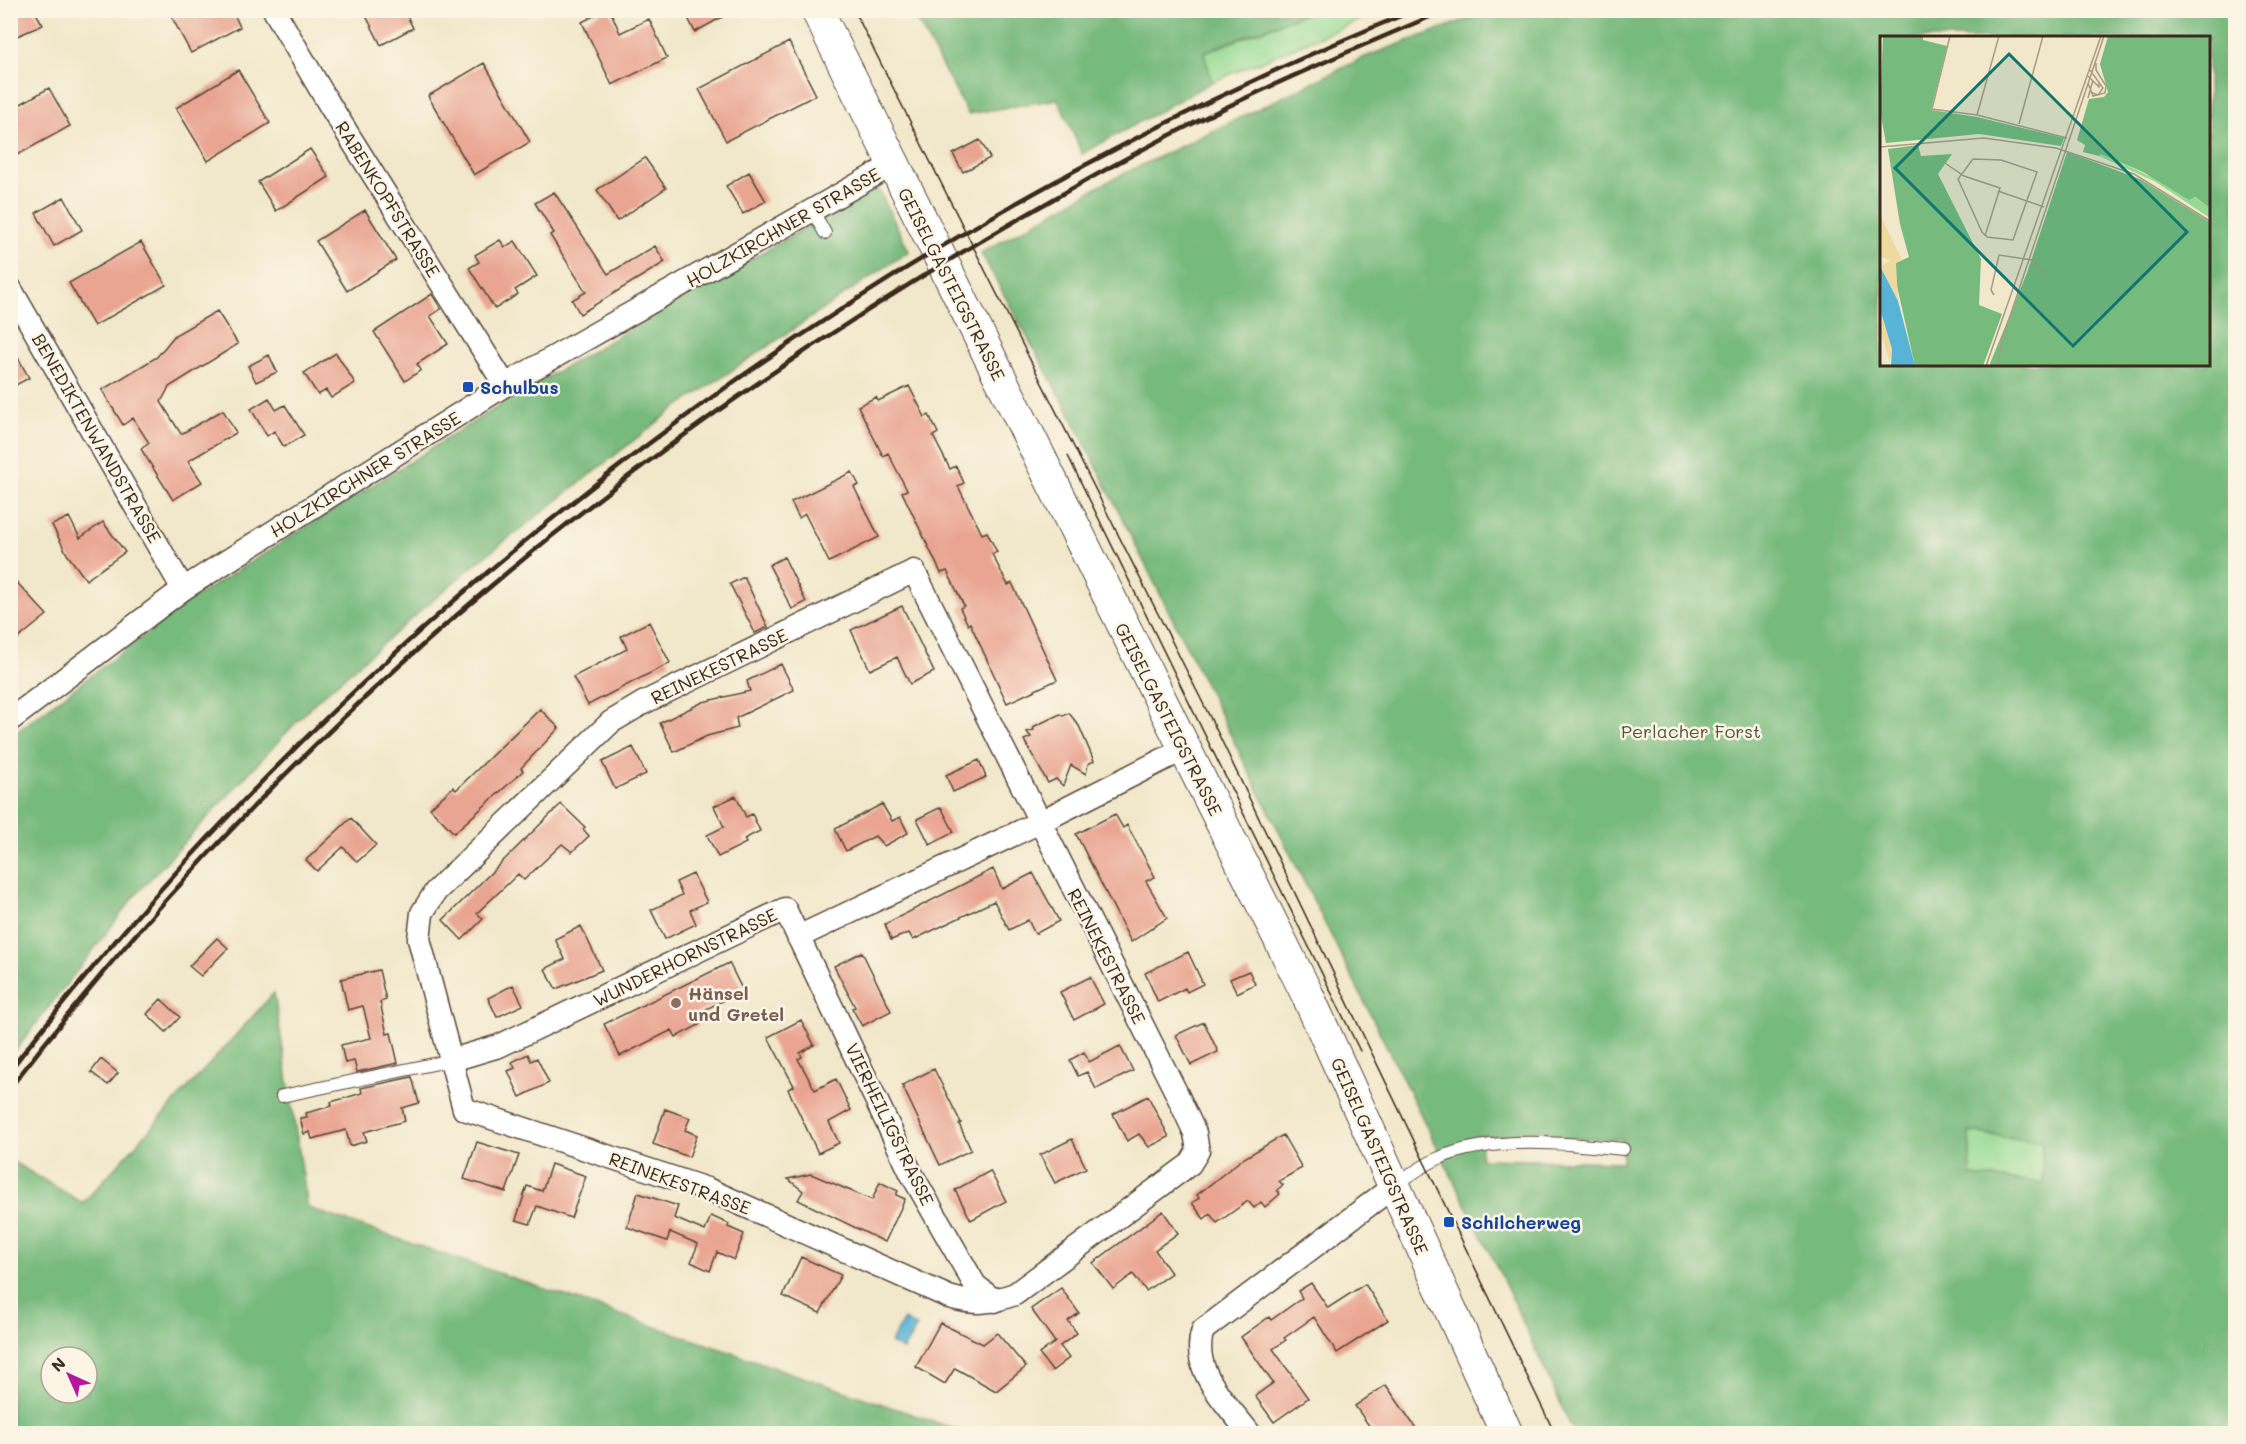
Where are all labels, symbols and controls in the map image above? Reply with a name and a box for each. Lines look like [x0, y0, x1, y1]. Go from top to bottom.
inset map [1880, 36, 2210, 366]
street label: RABENKOPFSTRASSE [330, 116, 446, 282]
street label: HOLZKIRCHNER STRASSE [682, 162, 884, 292]
street label: GEISELGASTEIGSTRASSE [893, 183, 1011, 385]
street label: BENEDIKTENWANDSTRASSE [27, 329, 167, 547]
place label: Schulbus [480, 375, 559, 399]
marker: Schulbus [461, 380, 475, 394]
street label: HOLZKIRCHNER STRASSE [265, 405, 465, 543]
street label: GEISELGASTEIGSTRASSE [1110, 618, 1228, 820]
street label: REINEKESTRASSE [647, 622, 791, 710]
park label: Perlacher Forst [1621, 719, 1761, 743]
street label: REINEKESTRASSE [1062, 884, 1152, 1028]
street label: WUNDERHORNSTRASSE [589, 902, 781, 1012]
place label: Hänsel und Gretel [688, 981, 784, 1026]
marker: Hänsel und Gretel [669, 996, 683, 1010]
street label: VIERHEILIGSTRASSE [840, 1039, 940, 1209]
street label: GEISELGASTEIGSTRASSE [1326, 1054, 1434, 1258]
street label: REINEKESTRASSE [606, 1146, 754, 1220]
place label: Schilcherweg [1461, 1210, 1581, 1234]
marker: Schilcherweg [1442, 1215, 1456, 1229]
north arrow [39, 1345, 99, 1405]
text: N [46, 1352, 70, 1376]

